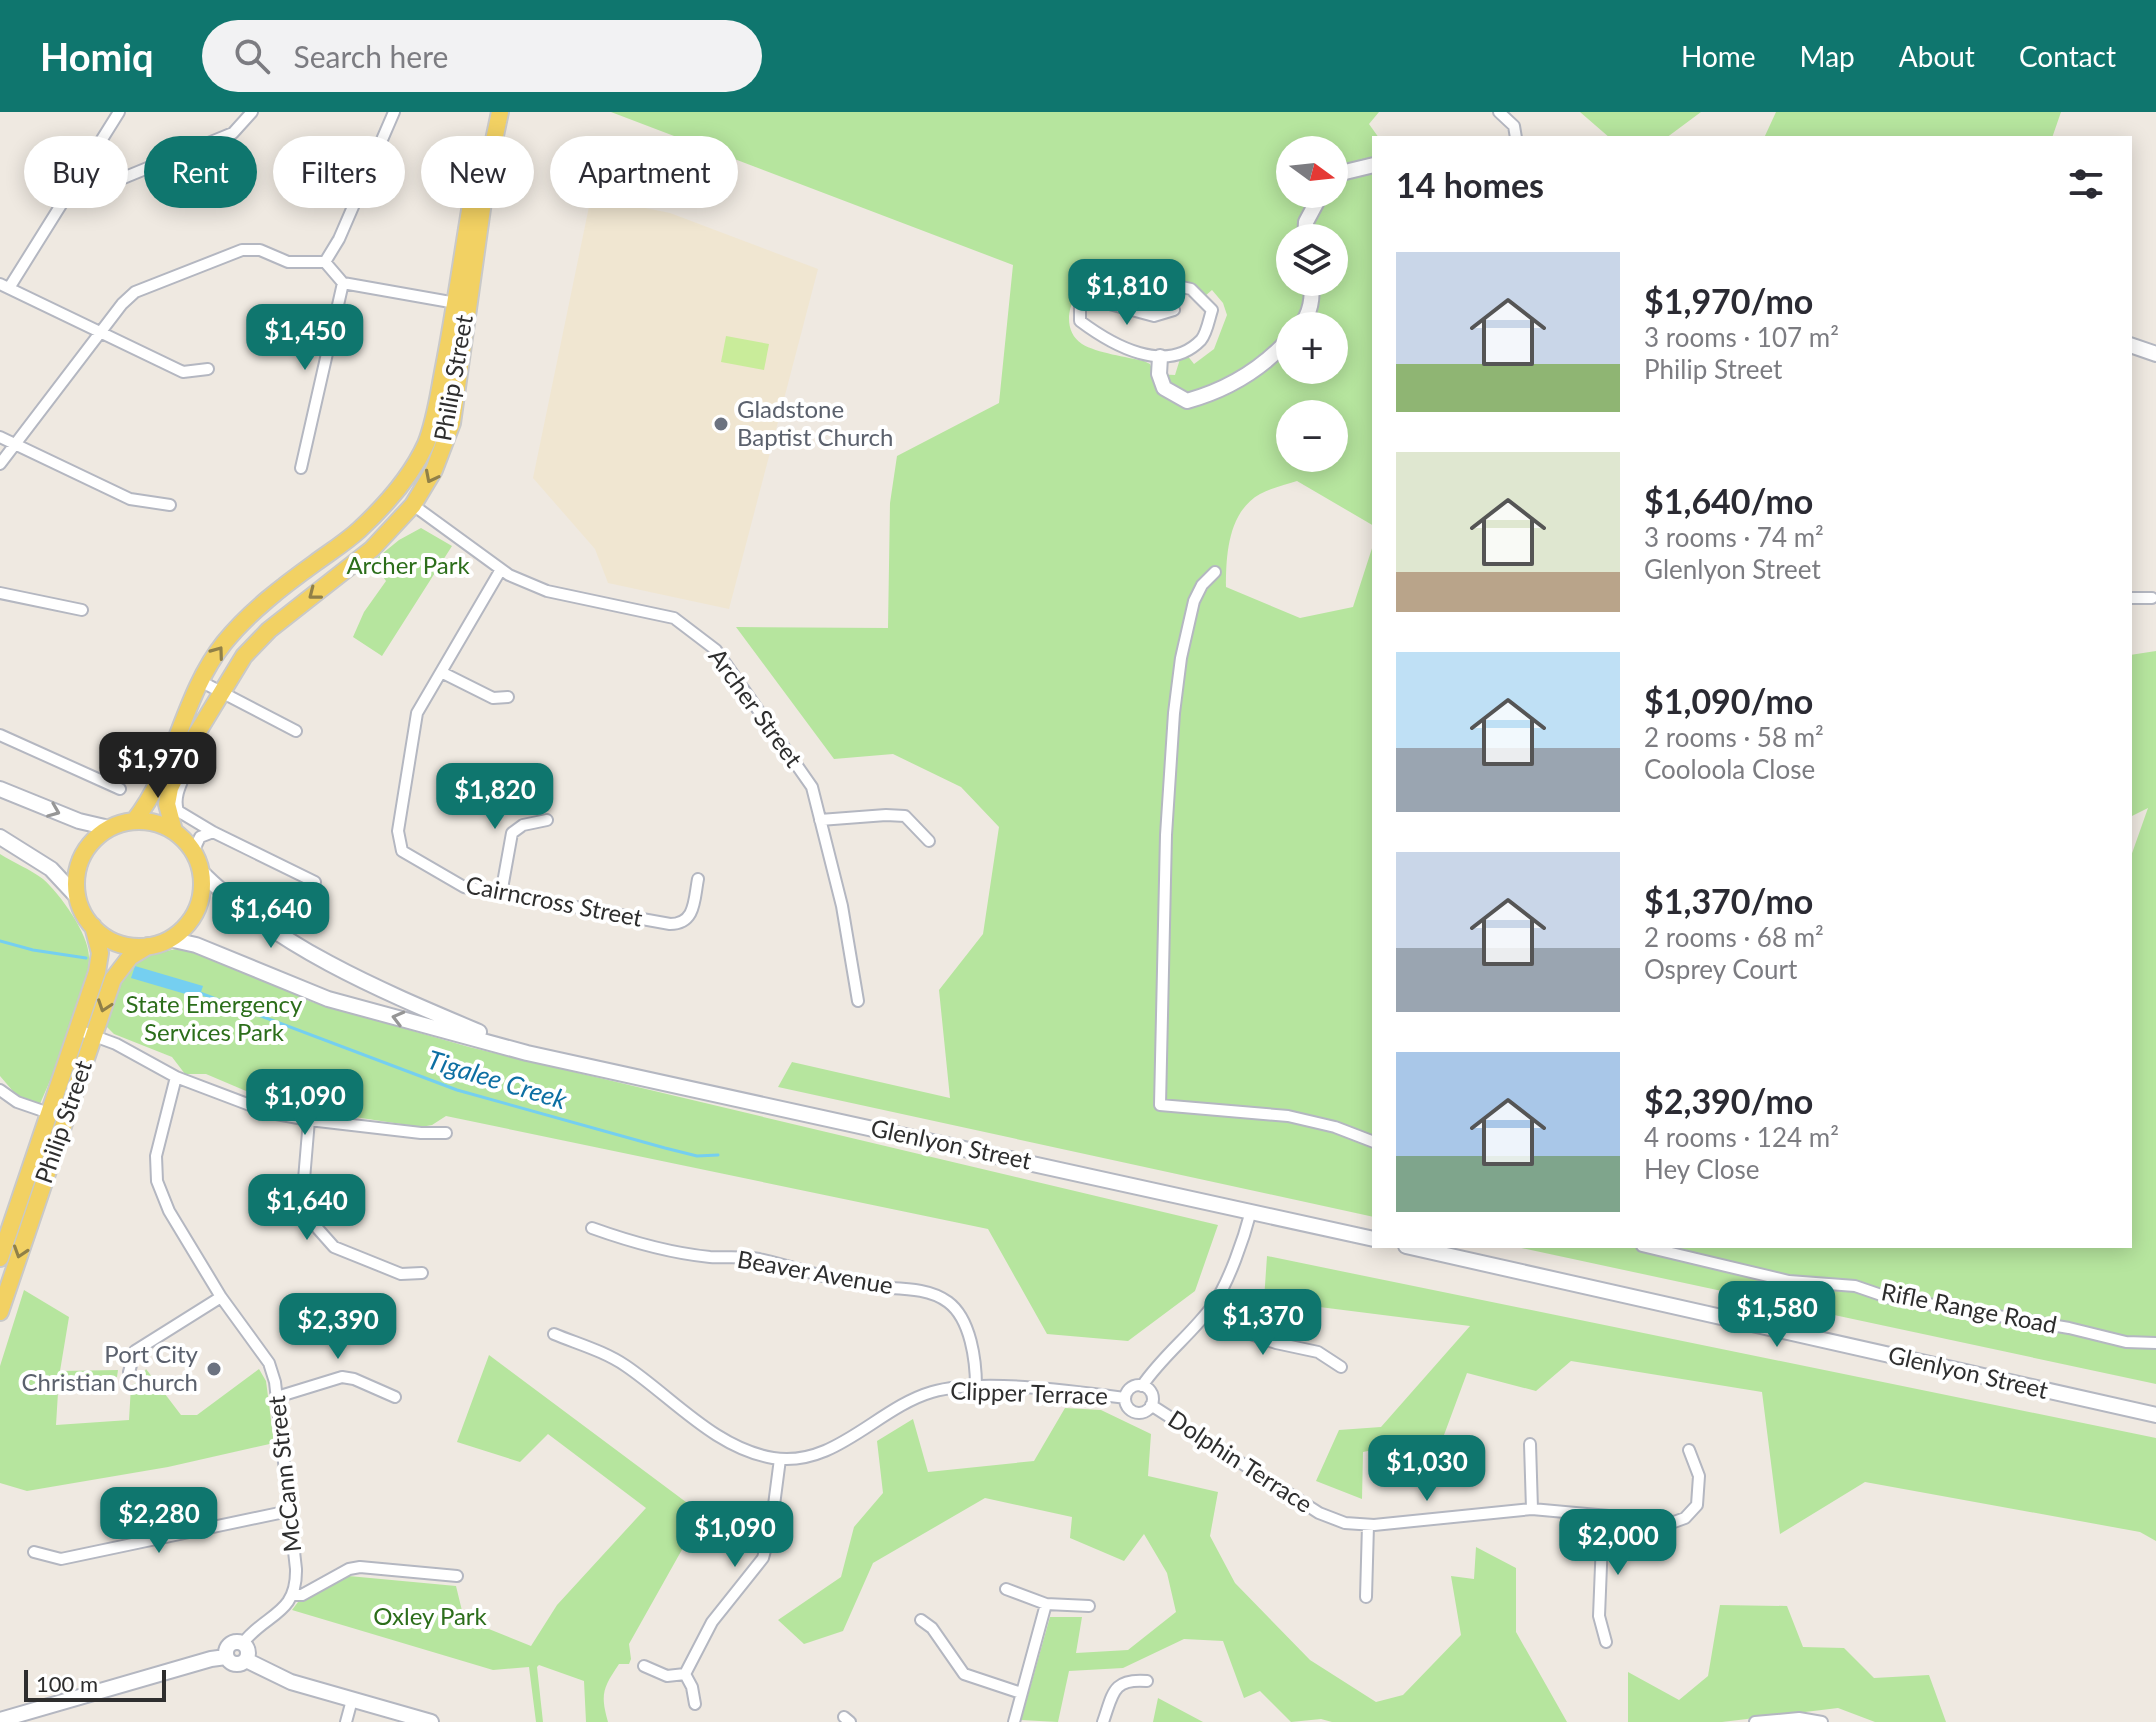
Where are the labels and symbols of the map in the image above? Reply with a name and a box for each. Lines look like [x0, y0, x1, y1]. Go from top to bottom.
north arrow [1276, 136, 1348, 208]
pin: $1,810 [1062, 259, 1192, 327]
pin: $1,450 [240, 304, 370, 372]
street label: Philip Street [427, 312, 478, 443]
place label: Gladstone Baptist Church [737, 394, 893, 451]
marker: Gladstone Baptist Church [712, 415, 730, 433]
one-way arrow [425, 468, 440, 483]
park label: Archer Park [346, 550, 470, 579]
one-way arrow [308, 585, 323, 599]
street label: Archer Street [703, 642, 809, 772]
one-way arrow [209, 646, 223, 661]
pin: $1,970 [93, 732, 223, 800]
pin: $1,820 [430, 763, 560, 831]
one-way arrow [46, 801, 60, 818]
street label: Cairncross Street [464, 869, 645, 932]
pin: $1,640 [206, 882, 336, 950]
park label: State Emergency Services Park [126, 989, 303, 1046]
one-way arrow [97, 998, 113, 1012]
one-way arrow [391, 1010, 405, 1027]
water label: Tigalee Creek [424, 1043, 571, 1116]
street label: Philip Street [28, 1056, 97, 1187]
pin: $1,090 [240, 1069, 370, 1137]
street label: Glenlyon Street [868, 1112, 1035, 1175]
pin: $1,640 [242, 1174, 372, 1242]
one-way arrow [13, 1244, 29, 1258]
street label: Beaver Avenue [735, 1244, 895, 1299]
street label: Rifle Range Road [1879, 1276, 2059, 1339]
pin: $1,580 [1712, 1281, 1842, 1349]
pin: $1,370 [1198, 1289, 1328, 1357]
pin: $2,390 [273, 1293, 403, 1361]
place label: Port City Christian Church [22, 1339, 199, 1396]
street label: Glenlyon Street [1886, 1339, 2051, 1404]
marker: Port City Christian Church [205, 1360, 223, 1378]
street label: Clipper Terrace [950, 1375, 1108, 1410]
street label: McCann Street [261, 1394, 306, 1554]
street label: Dolphin Terrace [1163, 1403, 1318, 1518]
pin: $1,030 [1362, 1435, 1492, 1503]
pin: $2,280 [94, 1487, 224, 1555]
pin: $1,090 [670, 1501, 800, 1569]
pin: $2,000 [1553, 1509, 1683, 1577]
park label: Oxley Park [373, 1601, 488, 1630]
scale bar [24, 1666, 166, 1702]

